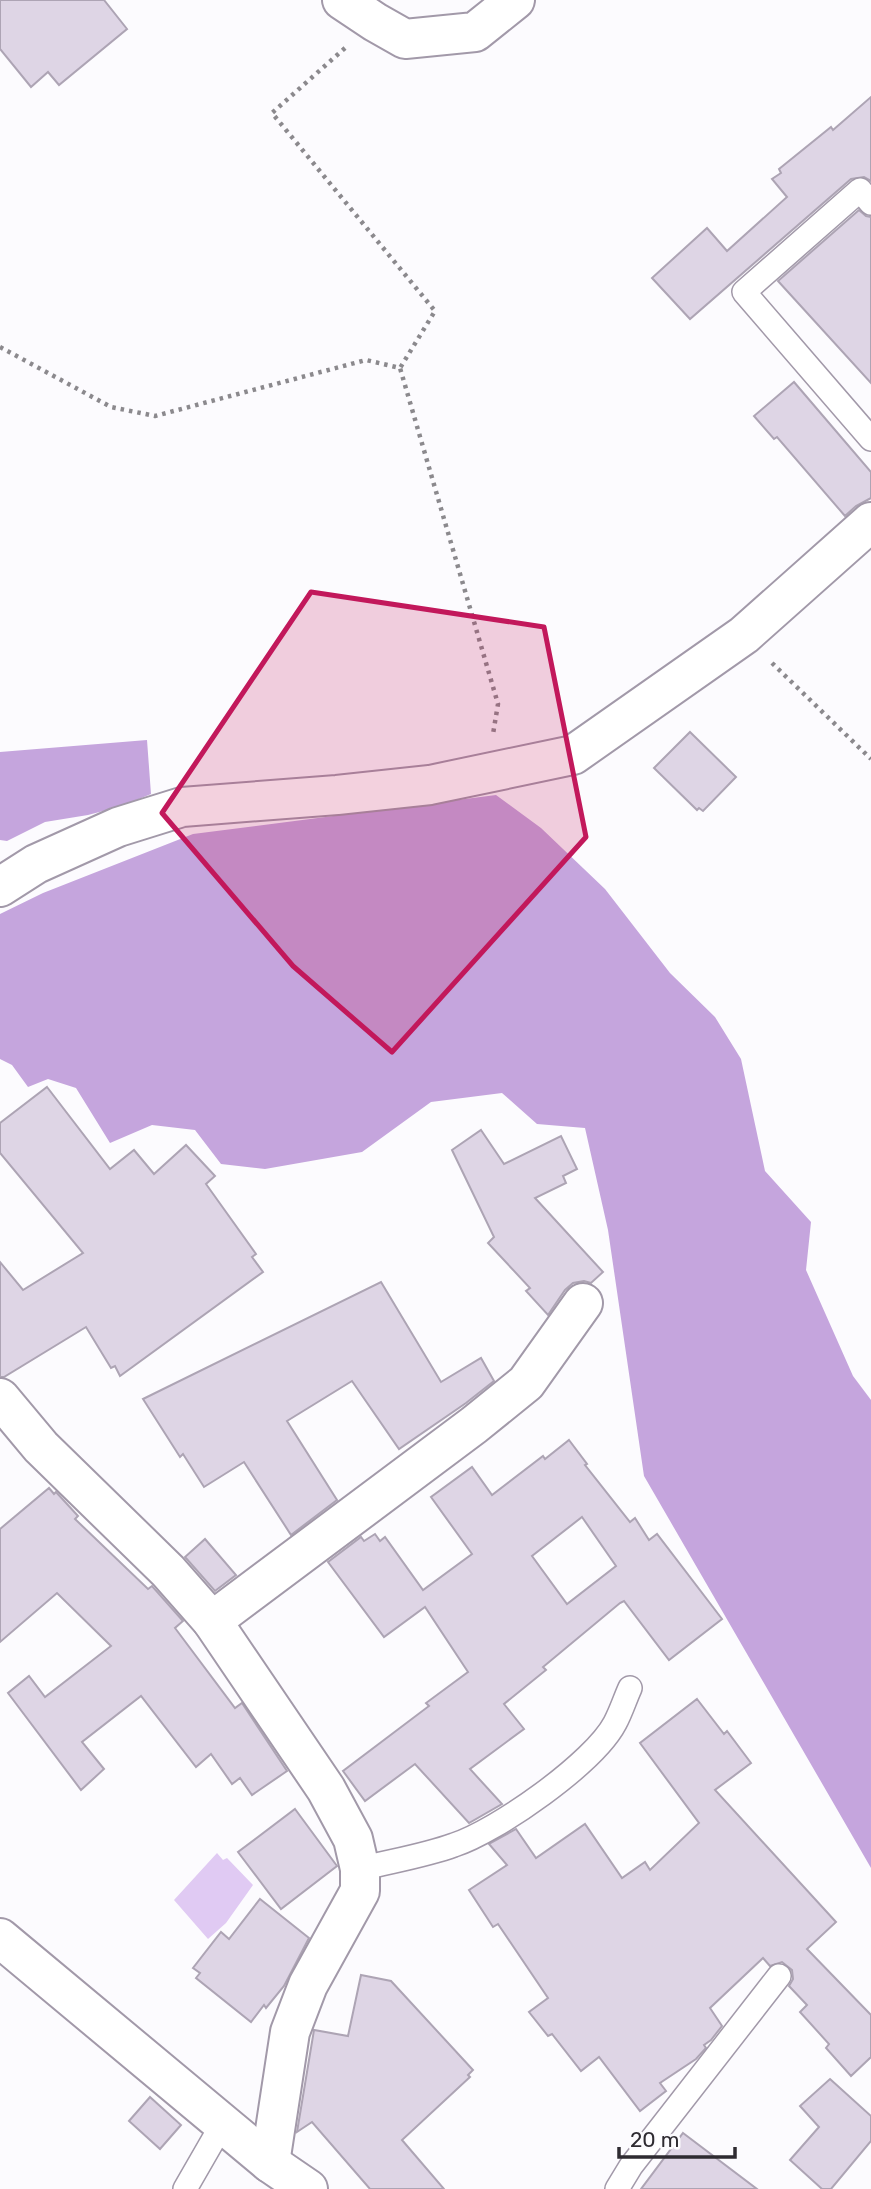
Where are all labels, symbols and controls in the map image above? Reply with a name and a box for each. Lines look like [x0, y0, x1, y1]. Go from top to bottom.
scale bar [619, 2116, 734, 2160]
text: 20 m [630, 2127, 679, 2152]

